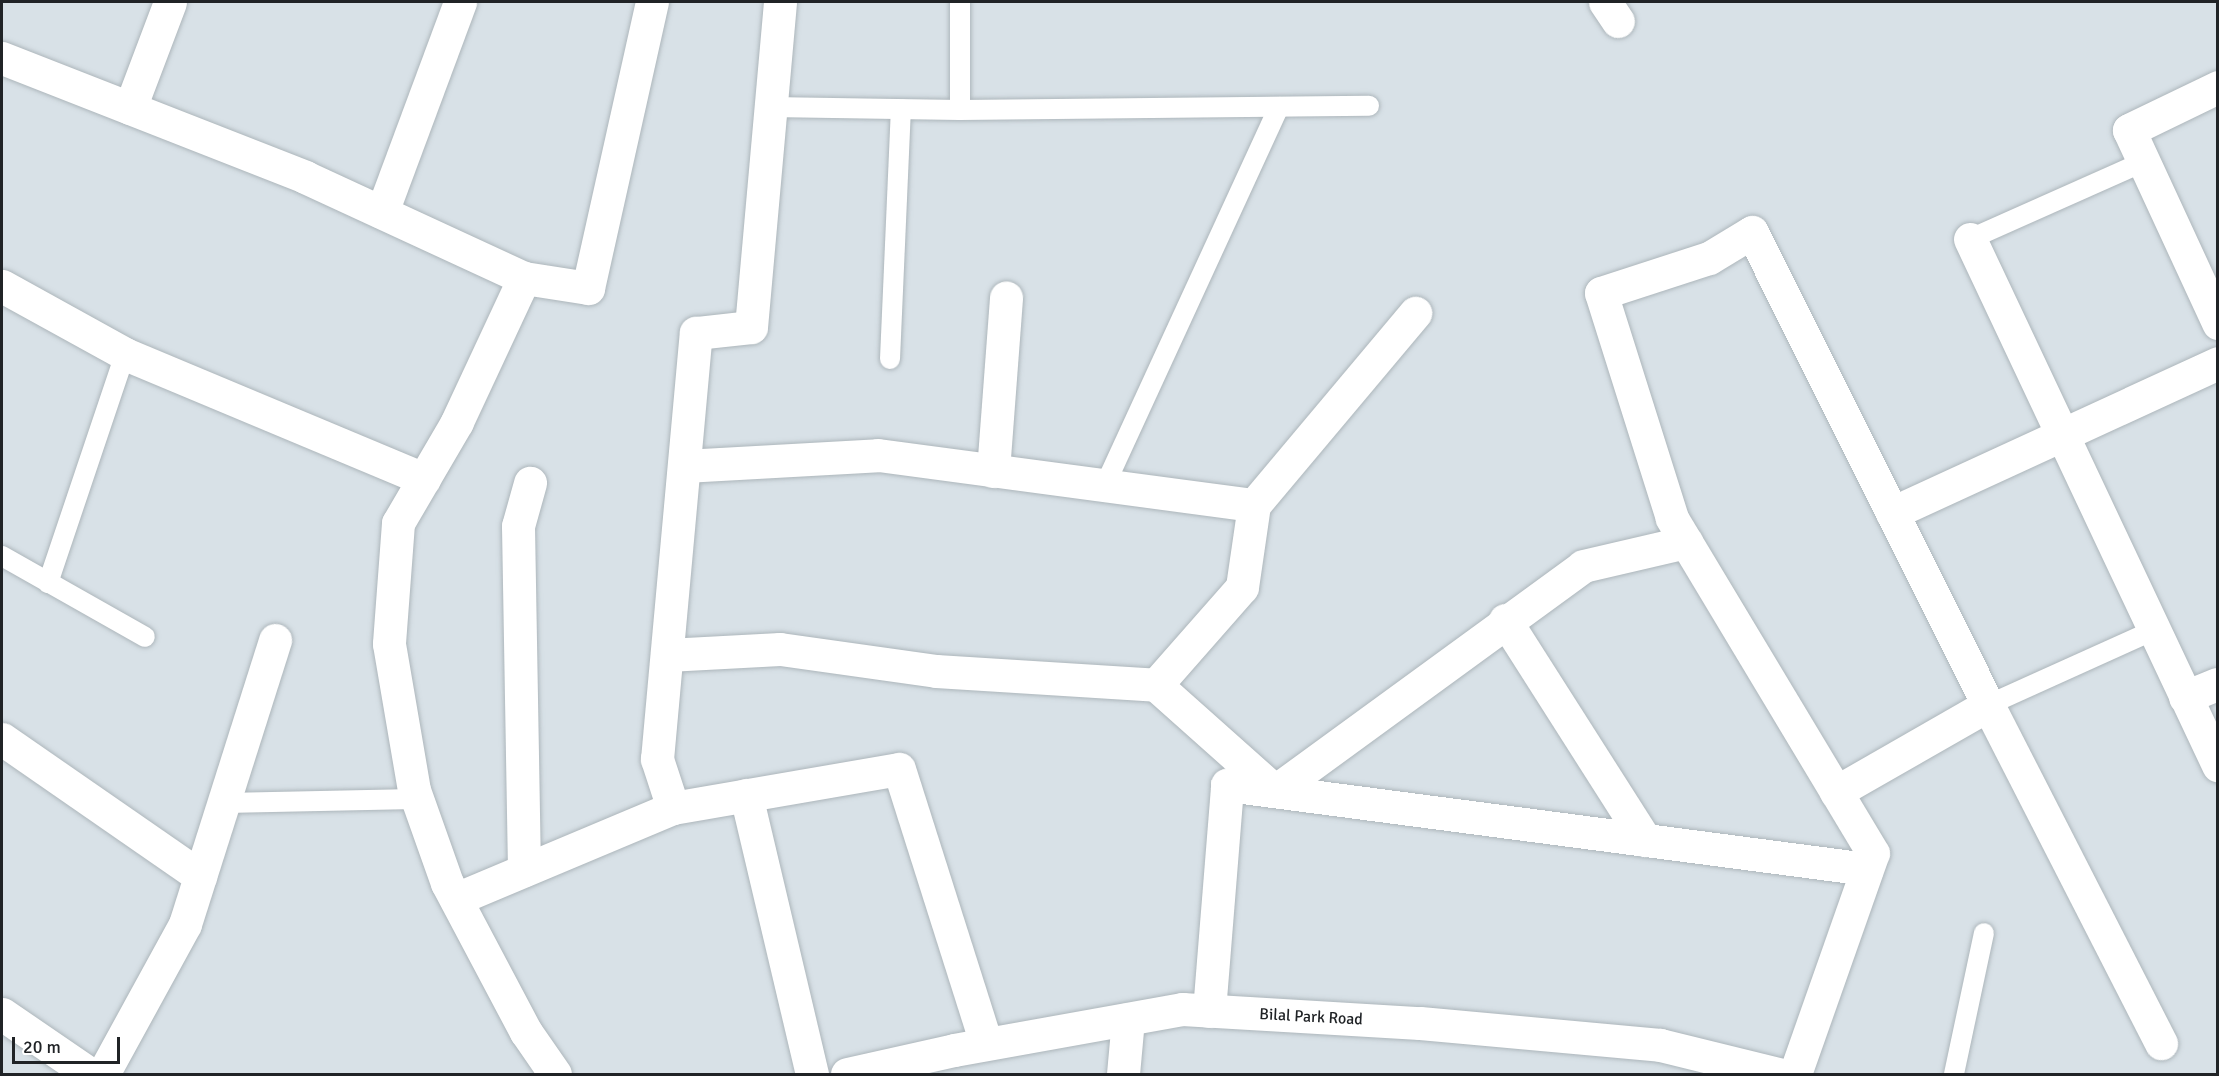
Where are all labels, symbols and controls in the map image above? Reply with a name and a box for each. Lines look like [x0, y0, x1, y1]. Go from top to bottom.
street label: Bilal Park Road [1259, 1005, 1363, 1029]
scale bar [15, 1025, 123, 1063]
text: 20 m [23, 1036, 61, 1058]

